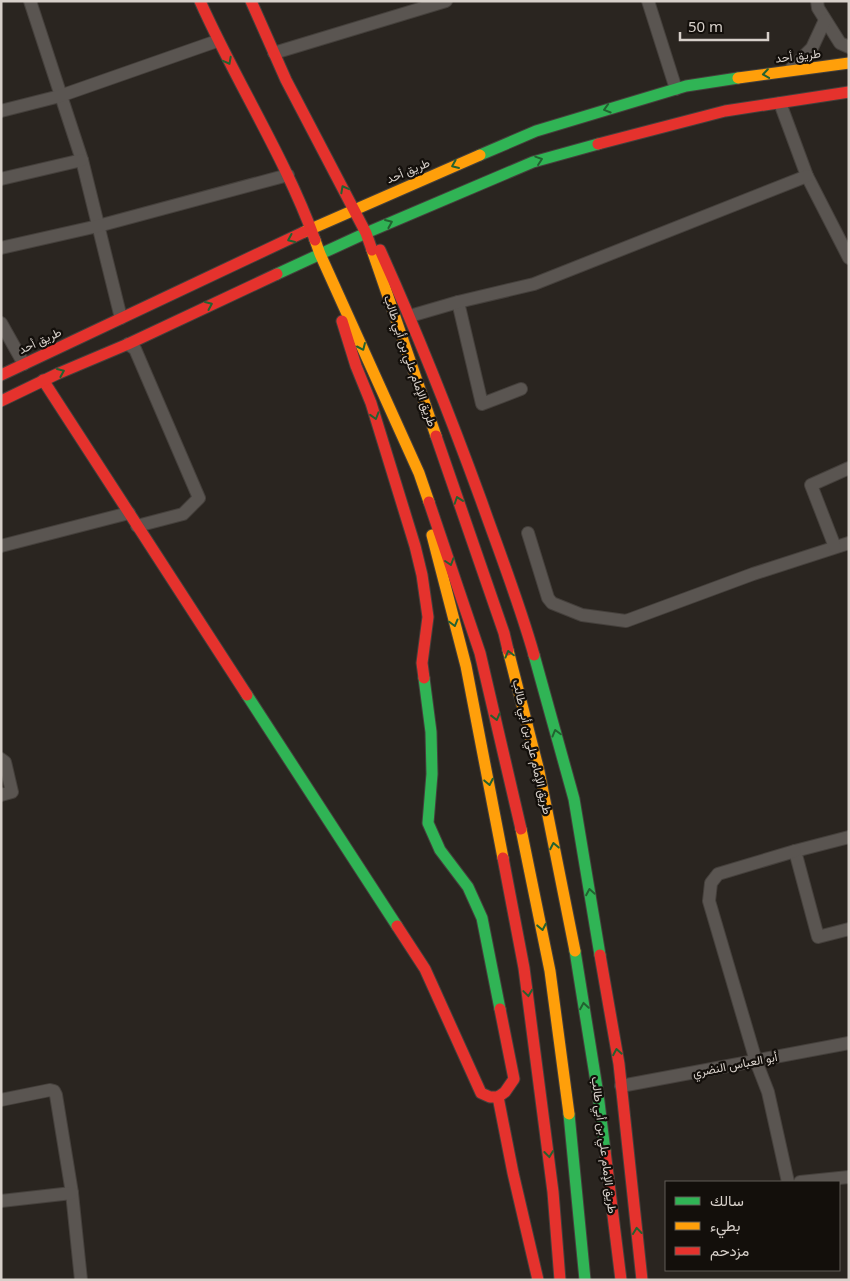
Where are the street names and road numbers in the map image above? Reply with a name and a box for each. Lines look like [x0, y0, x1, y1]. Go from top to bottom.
street label: طريق أحد [774, 44, 822, 67]
street label: طريق أحد [383, 154, 432, 187]
street label: طريق الإمام علي بن أبي طالب [378, 293, 441, 430]
street label: طريق أحد [15, 323, 64, 358]
street label: طريق الإمام علي بن أبي طالب [507, 678, 556, 817]
street label: أبو العباس النضري [691, 1048, 779, 1083]
street label: طريق الإمام علي بن أبي طالب [586, 1075, 621, 1215]

